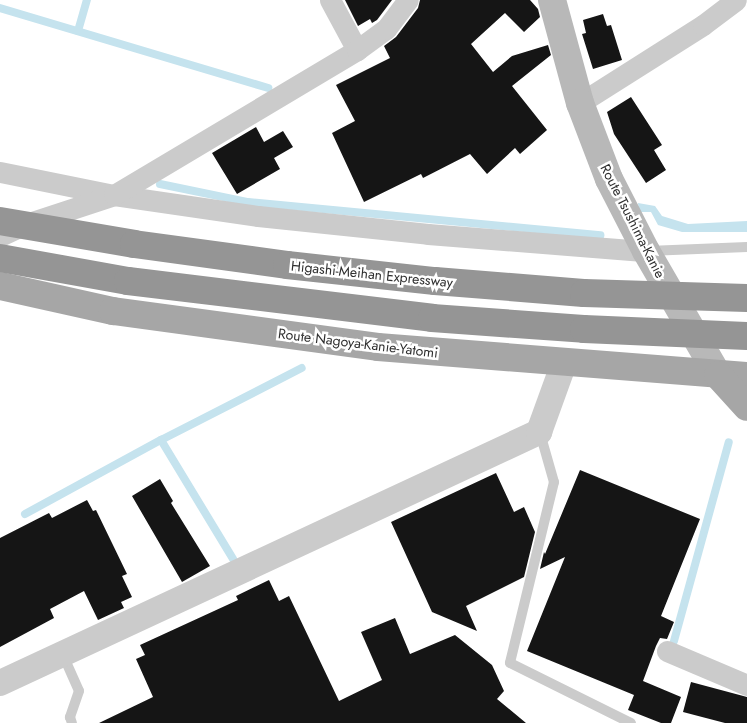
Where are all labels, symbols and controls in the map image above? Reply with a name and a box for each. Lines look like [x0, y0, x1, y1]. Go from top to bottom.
street label: Route Tsushima-Kanie [597, 161, 669, 281]
street label: Higashi-Meihan Expressway [290, 257, 454, 291]
street label: Route Nagoya-Kanie-Yatomi [277, 325, 439, 361]

